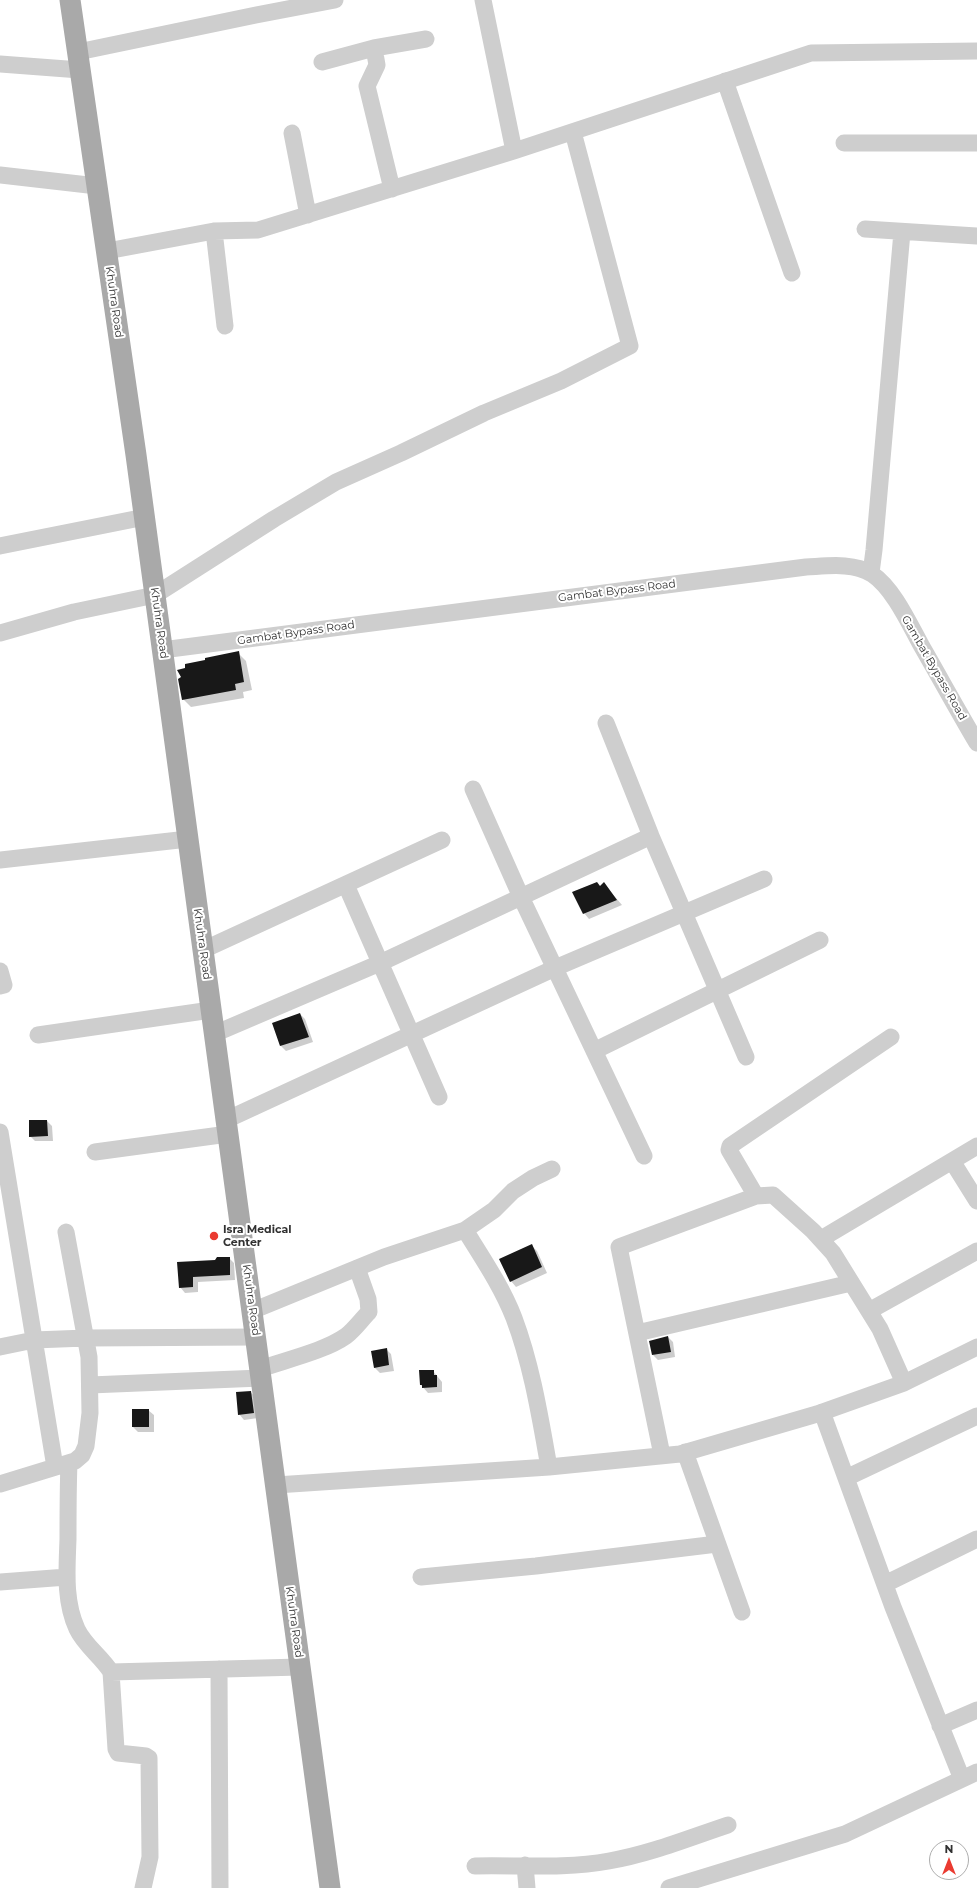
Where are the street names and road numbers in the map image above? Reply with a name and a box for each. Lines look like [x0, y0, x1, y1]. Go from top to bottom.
street label: Khuhra Road [102, 265, 126, 339]
street label: Gambat Bypass Road [557, 577, 677, 605]
street label: Khuhra Road [147, 586, 171, 660]
street label: Gambat Bypass Road [899, 613, 969, 723]
street label: Gambat Bypass Road [236, 618, 356, 648]
street label: Khuhra Road [190, 907, 214, 981]
street label: Khuhra Road [239, 1263, 263, 1337]
street label: Khuhra Road [282, 1585, 306, 1659]

